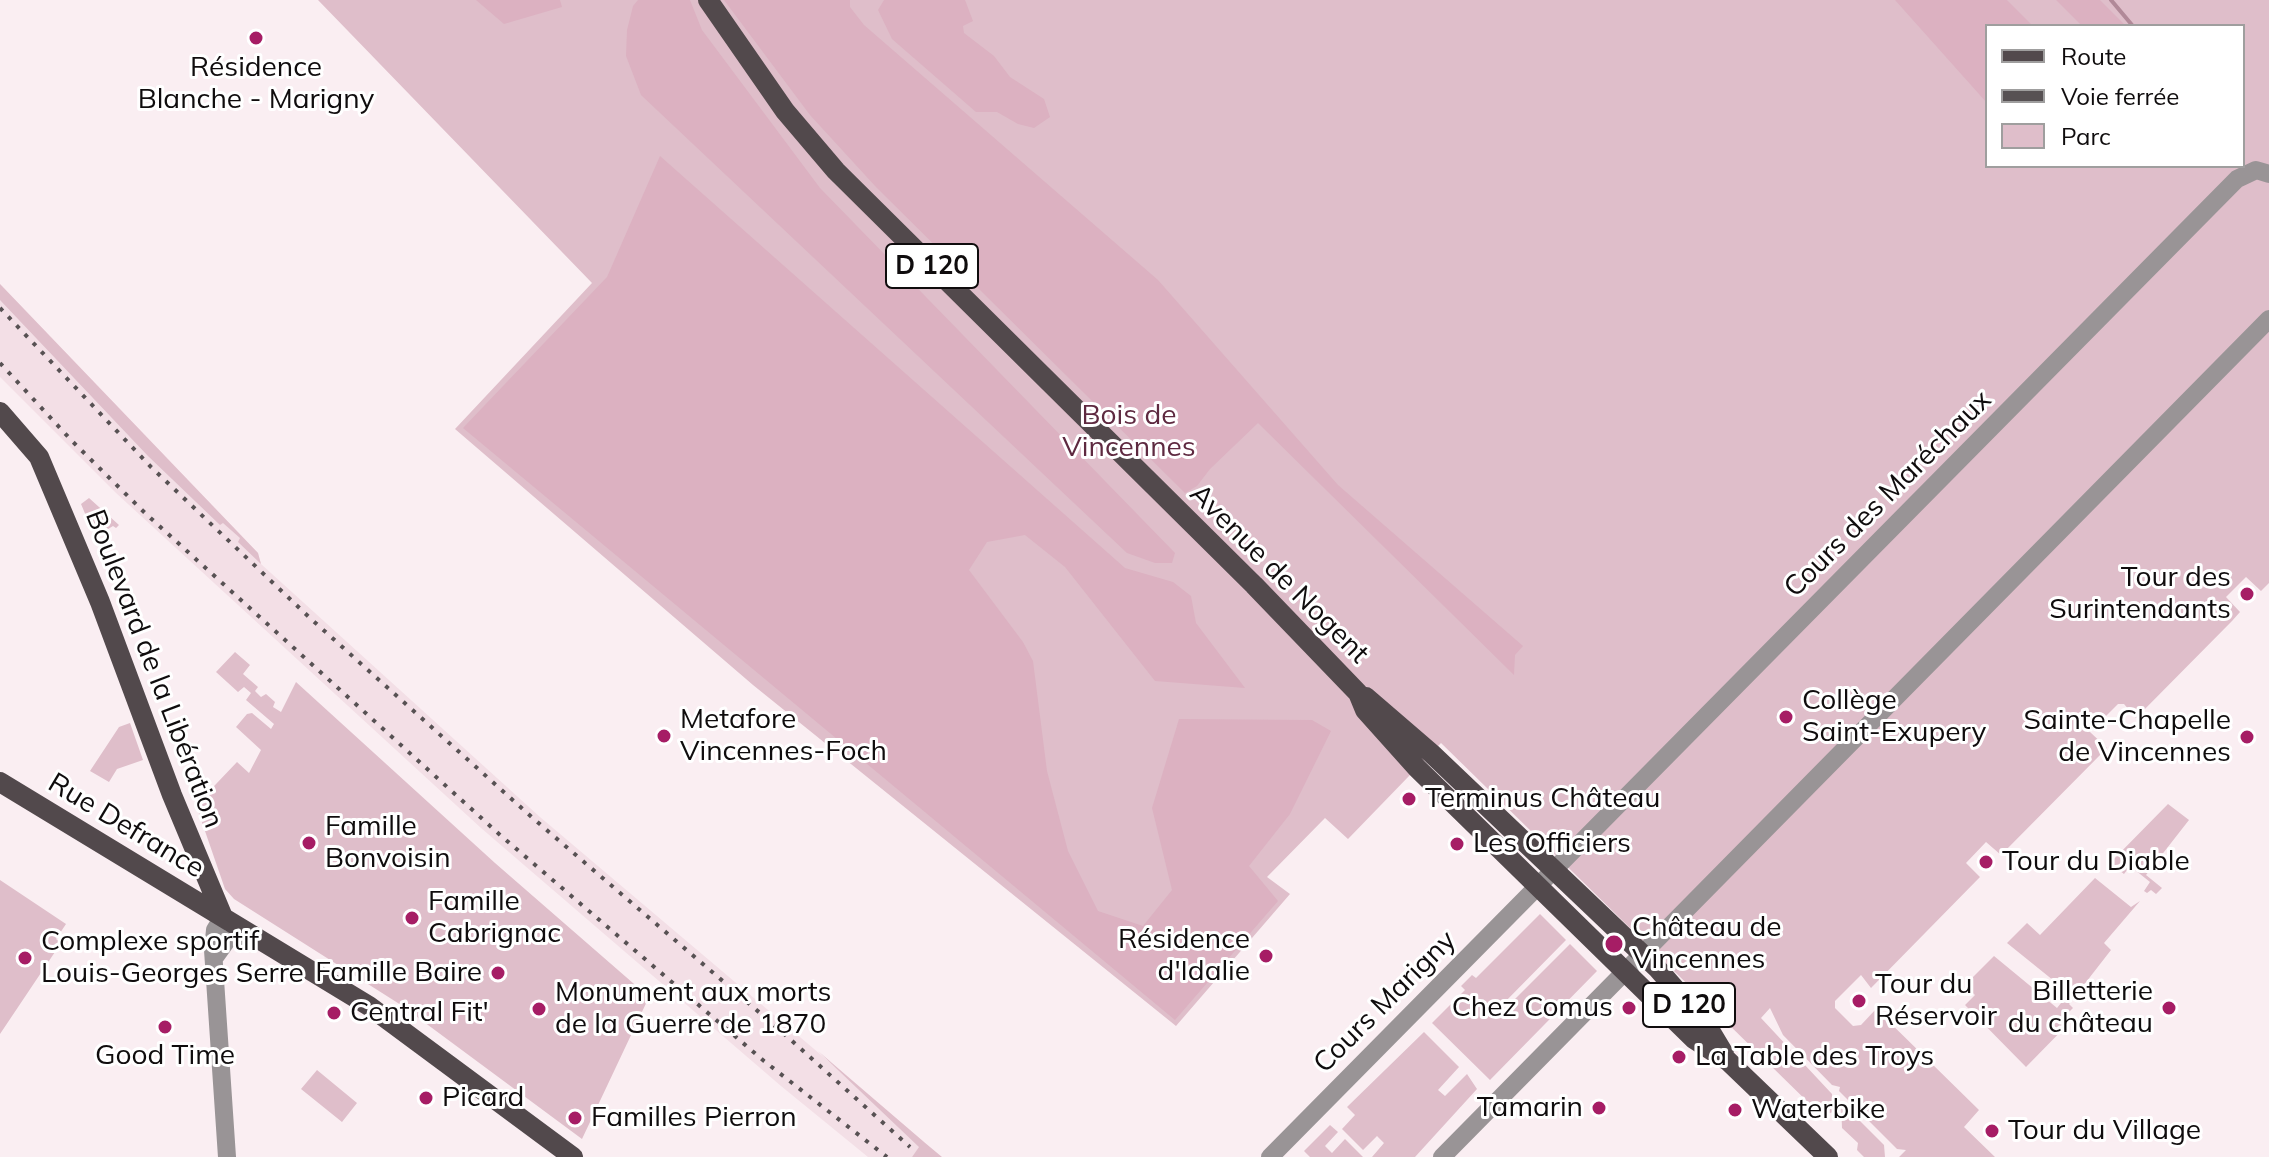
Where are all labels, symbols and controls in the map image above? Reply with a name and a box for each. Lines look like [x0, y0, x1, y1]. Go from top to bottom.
legend [1985, 24, 2245, 168]
marker: Résidence Blanche - Marigny [247, 29, 265, 47]
text: Route [2061, 41, 2126, 71]
place label: Résidence Blanche - Marigny [138, 51, 374, 117]
text: Voie ferrée [2061, 81, 2179, 111]
text: Parc [2061, 121, 2111, 151]
road number: D 120 [886, 244, 978, 288]
street label: Cours des Maréchaux [1777, 383, 1999, 605]
park label: Bois de Vincennes [1062, 399, 1196, 465]
street label: Avenue de Nogent [1182, 477, 1376, 671]
street label: Boulevard de la Libération [78, 505, 230, 833]
place label: Tour des Surintendants [2049, 561, 2231, 627]
marker: Tour des Surintendants [2238, 585, 2256, 603]
place label: Collège Saint-Exupery [1802, 684, 1986, 750]
place label: Metafore Vincennes-Foch [680, 703, 887, 769]
place label: Sainte-Chapelle de Vincennes [2024, 704, 2231, 770]
marker: Collège Saint-Exupery [1777, 708, 1795, 726]
marker: Metafore Vincennes-Foch [655, 727, 673, 745]
marker: Sainte-Chapelle de Vincennes [2238, 728, 2256, 746]
street label: Rue Defrance [42, 766, 210, 886]
place label: Terminus Château [1425, 782, 1660, 816]
marker: Terminus Château [1400, 790, 1418, 808]
place label: Famille Bonvoisin [325, 810, 451, 876]
place label: Les Officiers [1473, 827, 1631, 861]
marker: Famille Bonvoisin [300, 834, 318, 852]
marker: Les Officiers [1448, 835, 1466, 853]
place label: Tour du Diable [2002, 845, 2190, 879]
marker: Tour du Diable [1977, 853, 1995, 871]
place label: Famille Cabrignac [428, 885, 561, 951]
marker: Famille Cabrignac [403, 909, 421, 927]
place label: Château de Vincennes [1632, 911, 1782, 977]
place label: Résidence d'Idalie [1118, 923, 1250, 989]
street label: Cours Marigny [1307, 924, 1463, 1080]
place label: Complexe sportif Louis-Georges Serre [41, 925, 304, 991]
marker: Château de Vincennes [1603, 933, 1625, 955]
marker: Résidence d'Idalie [1257, 947, 1275, 965]
marker: Complexe sportif Louis-Georges Serre [16, 949, 34, 967]
place label: Famille Baire [315, 956, 482, 990]
marker: Famille Baire [489, 964, 507, 982]
place label: Tour du Réservoir [1875, 968, 1997, 1034]
place label: Billetterie du château [2008, 975, 2153, 1041]
place label: Monument aux morts de la Guerre de 1870 [555, 976, 831, 1042]
road number: D 120 [1643, 983, 1735, 1027]
place label: Chez Comus [1452, 991, 1613, 1025]
marker: Tour du Réservoir [1850, 992, 1868, 1010]
place label: Central Fit' [350, 996, 489, 1030]
marker: Chez Comus [1620, 999, 1638, 1017]
marker: Billetterie du château [2160, 999, 2178, 1017]
marker: Monument aux morts de la Guerre de 1870 [530, 1000, 548, 1018]
marker: Central Fit' [325, 1004, 343, 1022]
marker: Good Time [156, 1018, 174, 1036]
place label: Good Time [95, 1039, 235, 1073]
place label: La Table des Troys [1695, 1040, 1934, 1074]
marker: La Table des Troys [1670, 1048, 1688, 1066]
place label: Picard [442, 1081, 524, 1115]
marker: Picard [417, 1089, 435, 1107]
place label: Tamarin [1477, 1091, 1583, 1125]
place label: Waterbike [1751, 1093, 1885, 1127]
marker: Tamarin [1590, 1099, 1608, 1117]
place label: Familles Pierron [591, 1101, 797, 1135]
marker: Waterbike [1726, 1101, 1744, 1119]
marker: Familles Pierron [566, 1109, 584, 1127]
place label: Tour du Village [2008, 1114, 2201, 1148]
marker: Tour du Village [1983, 1122, 2001, 1140]

